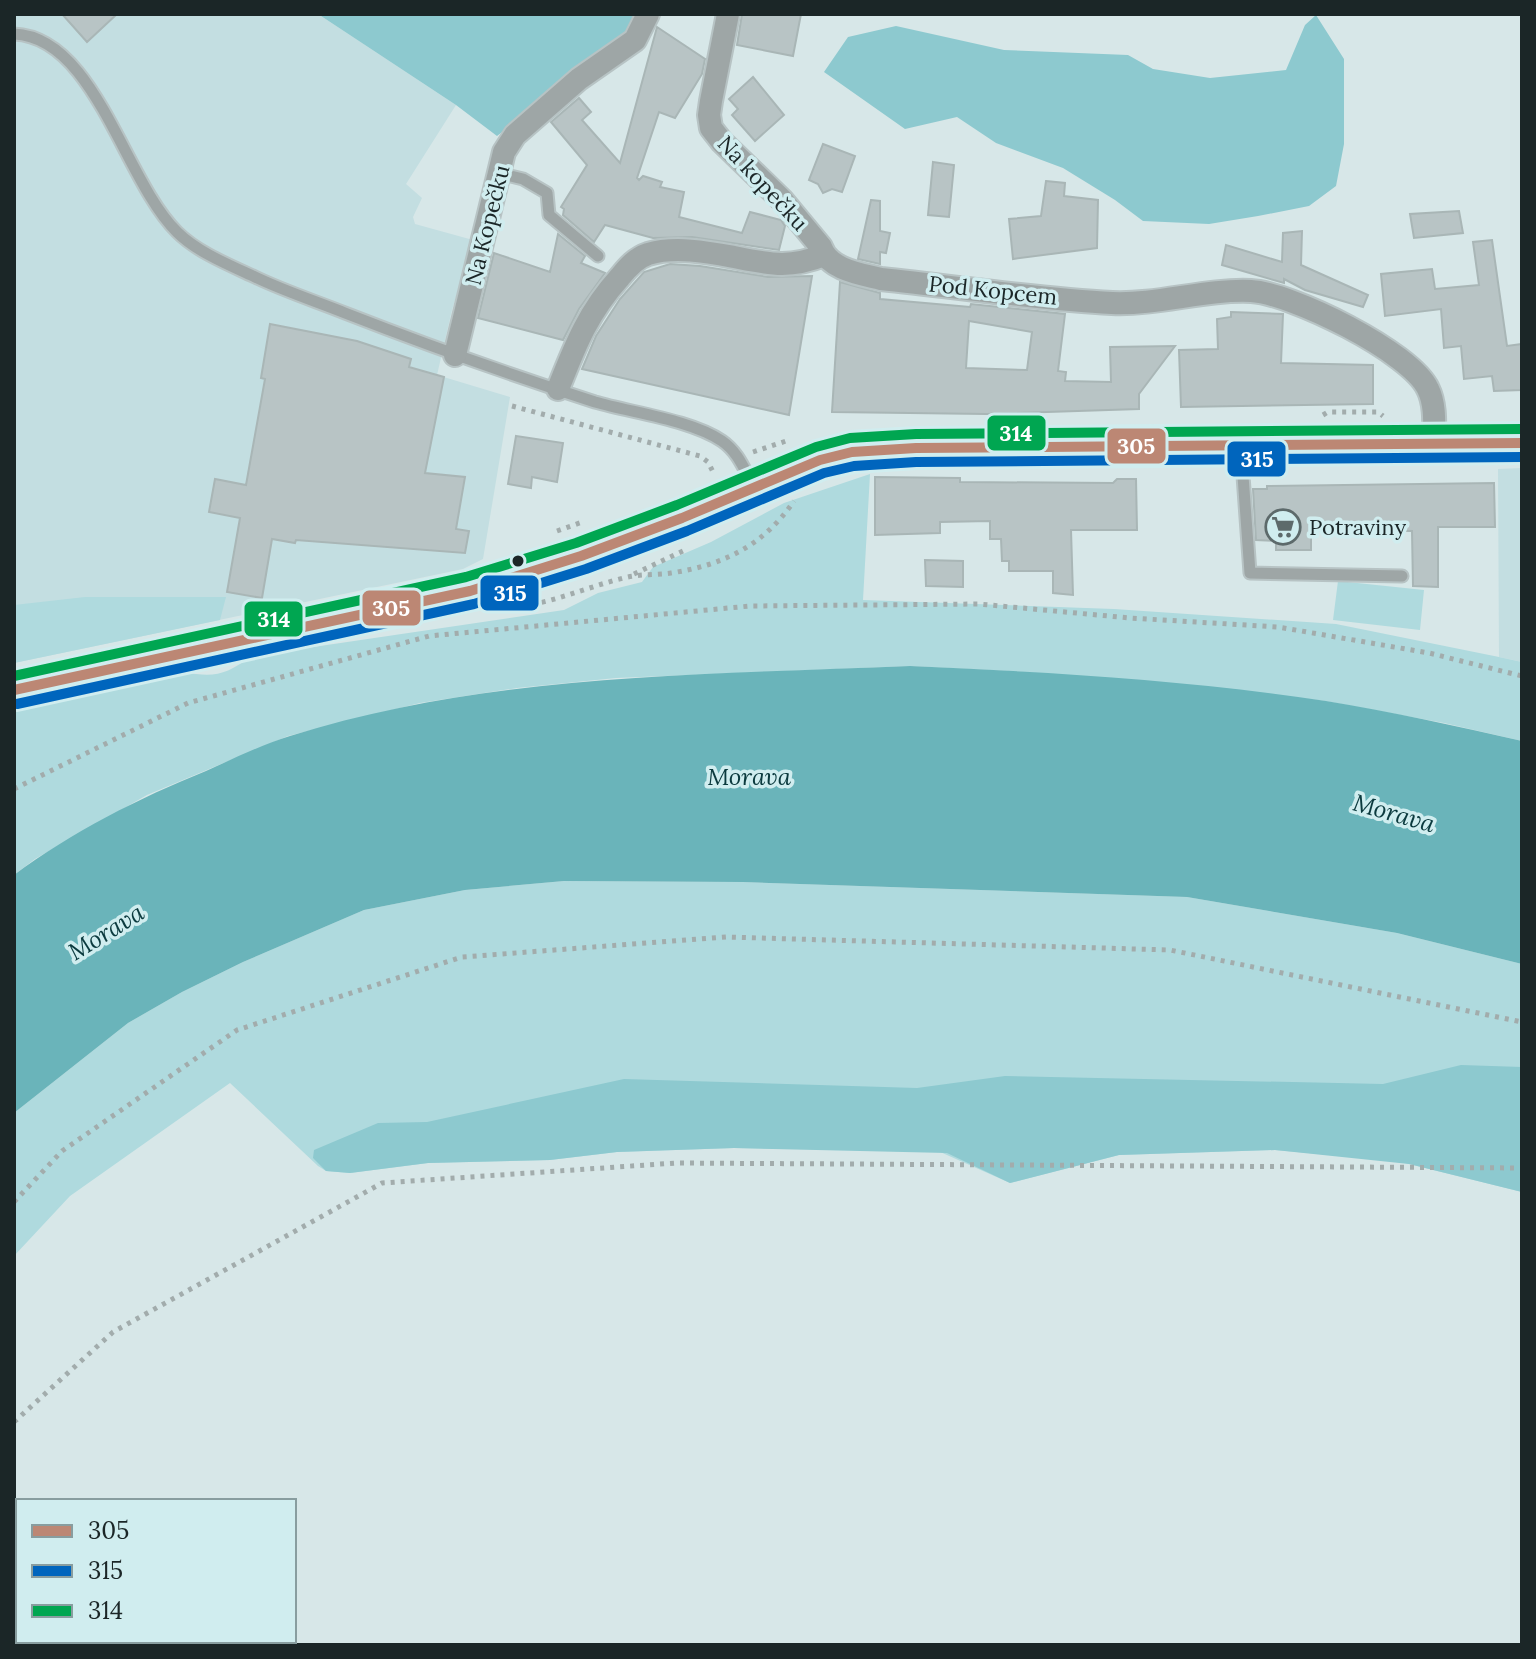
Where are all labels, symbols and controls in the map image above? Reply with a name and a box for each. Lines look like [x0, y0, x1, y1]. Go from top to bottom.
street label: Na kopečku [712, 130, 814, 236]
street label: Na Kopečku [459, 162, 515, 288]
street label: Pod Kopcem [927, 269, 1059, 311]
line badge: 314 [986, 414, 1047, 452]
text: 314 [999, 419, 1033, 447]
line badge: 305 [1106, 427, 1167, 465]
text: 305 [1117, 432, 1155, 460]
line badge: 315 [1226, 440, 1287, 478]
text: 315 [1240, 445, 1274, 473]
supermarket icon: Potraviny [1264, 508, 1302, 546]
place label: Potraviny [1309, 513, 1406, 541]
unlabelled marker [510, 553, 526, 569]
line badge: 315 [479, 574, 540, 612]
text: 315 [493, 579, 527, 607]
line badge: 305 [361, 589, 422, 627]
text: 305 [372, 594, 410, 622]
line badge: 314 [243, 600, 304, 638]
text: 314 [257, 605, 291, 633]
water label: Morava [707, 761, 792, 792]
water label: Morava [1350, 787, 1439, 840]
water label: Morava [62, 896, 150, 967]
legend [16, 1499, 296, 1643]
text: 305 [88, 1515, 129, 1546]
text: 315 [88, 1555, 123, 1586]
text: 314 [88, 1595, 123, 1626]

